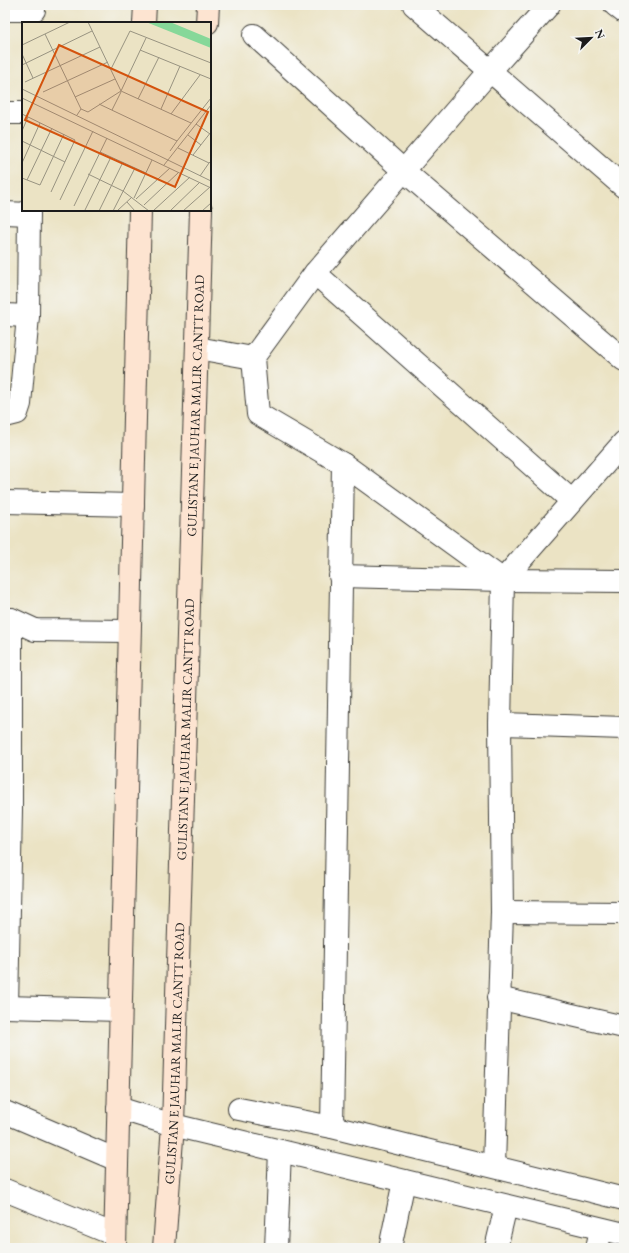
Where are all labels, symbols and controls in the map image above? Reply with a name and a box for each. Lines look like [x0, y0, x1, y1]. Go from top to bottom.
north arrow [571, 18, 611, 58]
inset map [22, 22, 211, 211]
text: N [592, 27, 608, 41]
street label: GULISTAN E JAUHAR MALIR CANTT ROAD [183, 274, 208, 537]
street label: GULISTAN E JAUHAR MALIR CANTT ROAD [173, 598, 198, 861]
street label: GULISTAN E JAUHAR MALIR CANTT ROAD [161, 922, 188, 1185]

